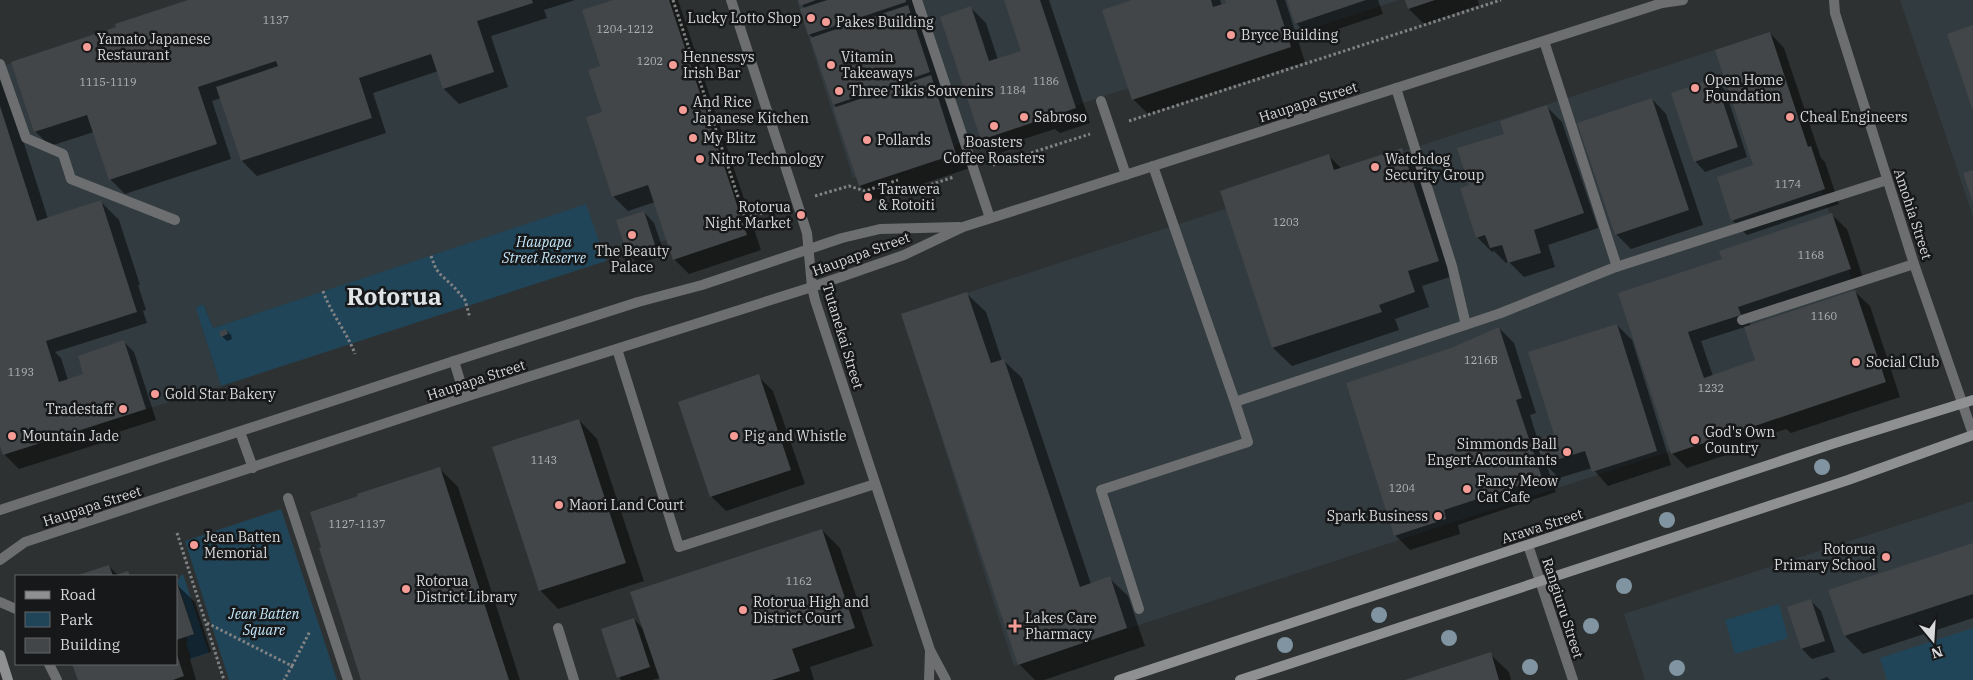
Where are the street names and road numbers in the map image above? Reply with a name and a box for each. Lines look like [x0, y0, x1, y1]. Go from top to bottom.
street label: Haupapa Street [1256, 78, 1360, 126]
street label: Amohia Street [1890, 166, 1936, 262]
street label: Haupapa Street [810, 228, 912, 280]
street label: Tutanekai Street [818, 281, 868, 391]
street label: Haupapa Street [424, 356, 528, 404]
street label: Haupapa Street [40, 482, 144, 530]
street label: Arawa Street [1499, 504, 1585, 548]
street label: Rangiuru Street [1538, 556, 1588, 660]

